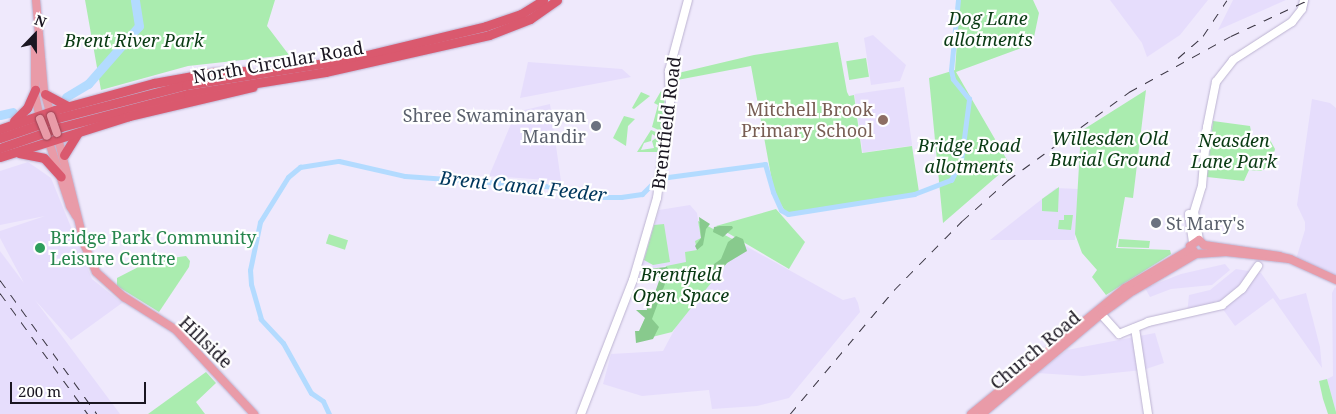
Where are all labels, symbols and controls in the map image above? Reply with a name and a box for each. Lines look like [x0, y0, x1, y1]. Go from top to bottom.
park label: Dog Lane allotments [943, 8, 1033, 50]
north arrow [10, 10, 60, 60]
text: N [32, 10, 49, 32]
park label: Brent River Park [64, 29, 204, 51]
street label: North Circular Road [191, 36, 365, 88]
street label: Brentfield Road [647, 55, 685, 191]
place label: Mitchell Brook Primary School [741, 99, 873, 142]
place label: Shree Swaminarayan Mandir [403, 105, 586, 148]
marker: Mitchell Brook Primary School [877, 114, 889, 126]
marker: Shree Swaminarayan Mandir [590, 120, 602, 132]
park label: Willesden Old Burial Ground [1050, 128, 1170, 170]
park label: Neasden Lane Park [1191, 130, 1277, 172]
park label: Bridge Road allotments [918, 135, 1020, 178]
water label: Brent Canal Feeder [438, 167, 608, 207]
place label: St Mary's [1166, 212, 1245, 234]
marker: St Mary's [1150, 217, 1162, 229]
place label: Bridge Park Community Leisure Centre [50, 227, 257, 270]
marker: Bridge Park Community Leisure Centre [34, 242, 46, 254]
park label: Brentfield Open Space [633, 264, 729, 306]
street label: Church Road [986, 306, 1084, 394]
street label: Hillside [175, 311, 237, 373]
scale bar [12, 372, 149, 404]
text: 200 m [18, 381, 61, 401]

